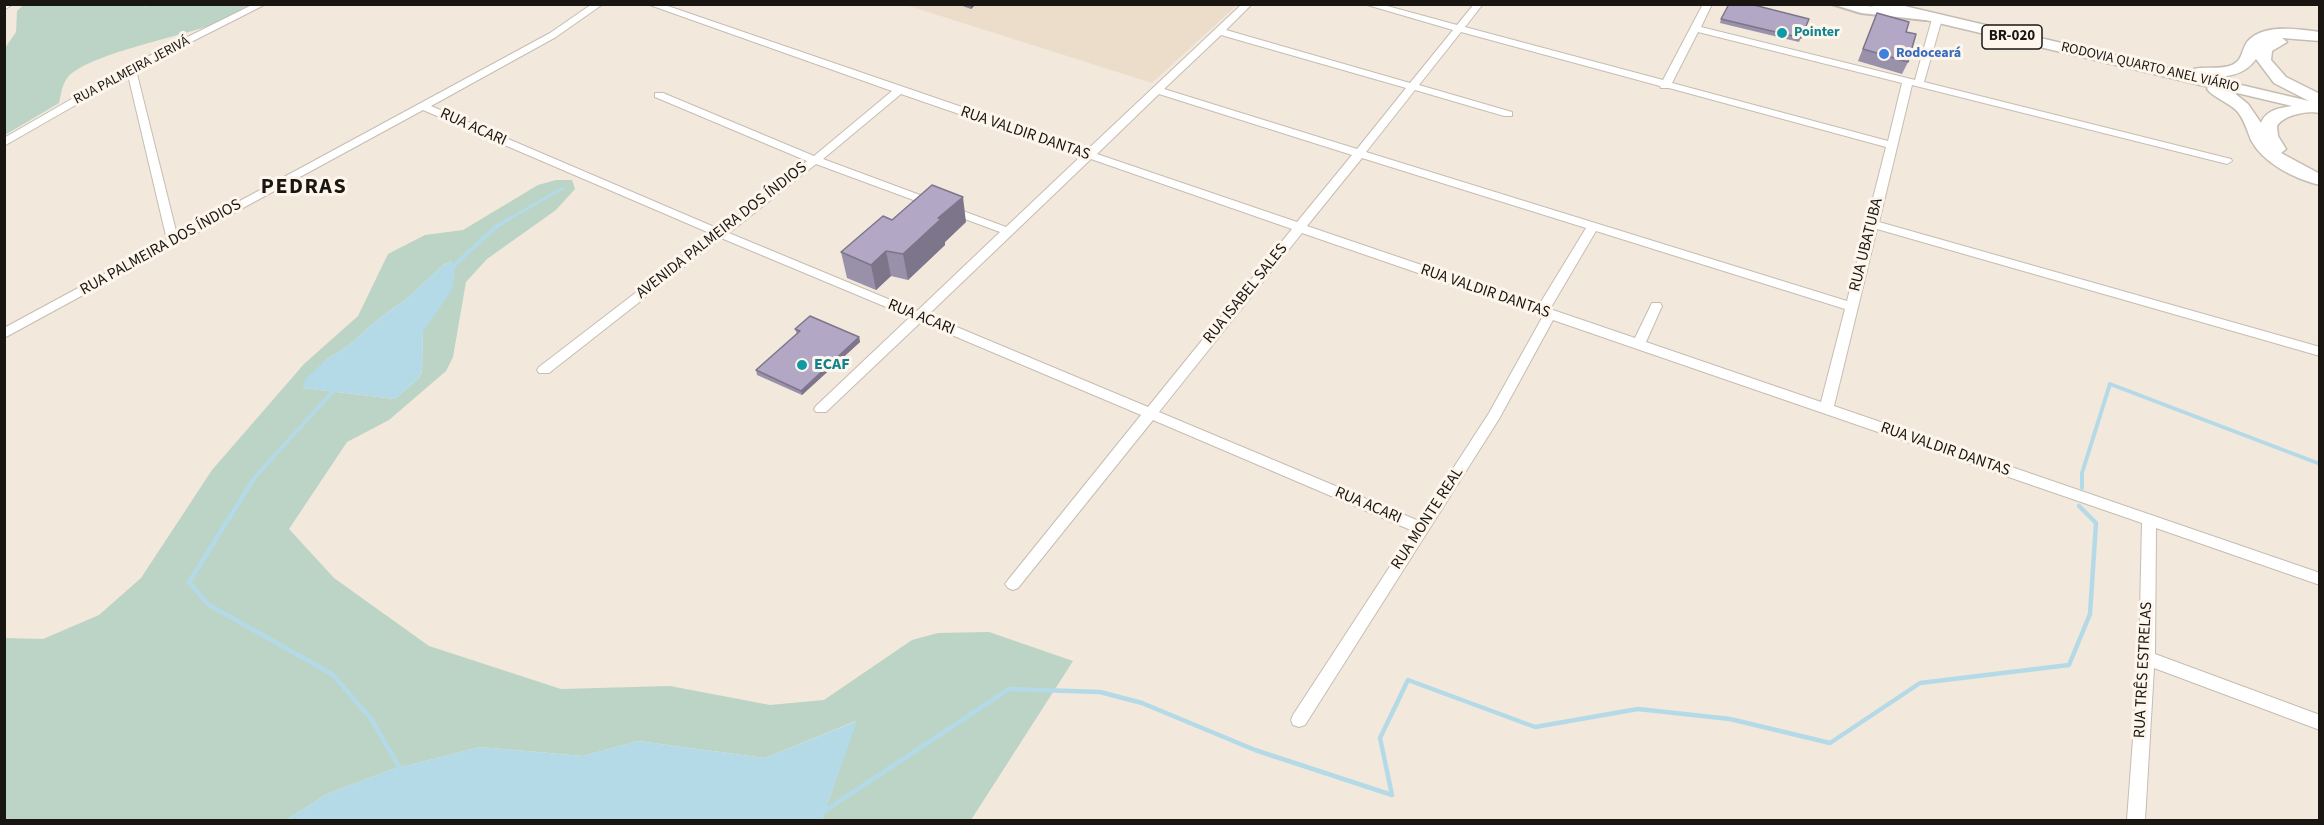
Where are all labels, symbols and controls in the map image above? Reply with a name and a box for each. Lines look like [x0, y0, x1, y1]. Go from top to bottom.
place label: Pointer [1794, 25, 1840, 41]
road number: BR-020 [1982, 25, 2042, 49]
marker: Pointer [1775, 26, 1789, 40]
street label: RUA PALMEIRA JERIVÁ [71, 33, 193, 109]
street label: RODOVIA QUARTO ANEL VIÁRIO [2059, 39, 2241, 97]
place label: Rodoceará [1896, 46, 1961, 62]
marker: Rodoceará [1877, 47, 1891, 61]
street label: RUA VALDIR DANTAS [958, 103, 1092, 165]
street label: RUA ACARI [437, 105, 509, 151]
street label: AVENIDA PALMEIRA DOS ÍNDIOS [633, 158, 811, 304]
district label: PEDRAS [261, 175, 347, 201]
street label: RUA PALMEIRA DOS ÍNDIOS [77, 196, 245, 300]
street label: RUA UBATUBA [1846, 196, 1888, 294]
street label: RUA ISABEL SALES [1200, 240, 1292, 348]
street label: RUA VALDIR DANTAS [1418, 261, 1552, 323]
street label: RUA ACARI [885, 296, 957, 340]
place label: ECAF [814, 355, 850, 375]
marker: ECAF [795, 358, 809, 372]
street label: RUA VALDIR DANTAS [1878, 419, 2012, 481]
street label: RUA MONTE REAL [1388, 464, 1468, 574]
street label: RUA ACARI [1332, 483, 1404, 529]
street label: RUA TRÊS ESTRELAS [2131, 601, 2157, 739]

